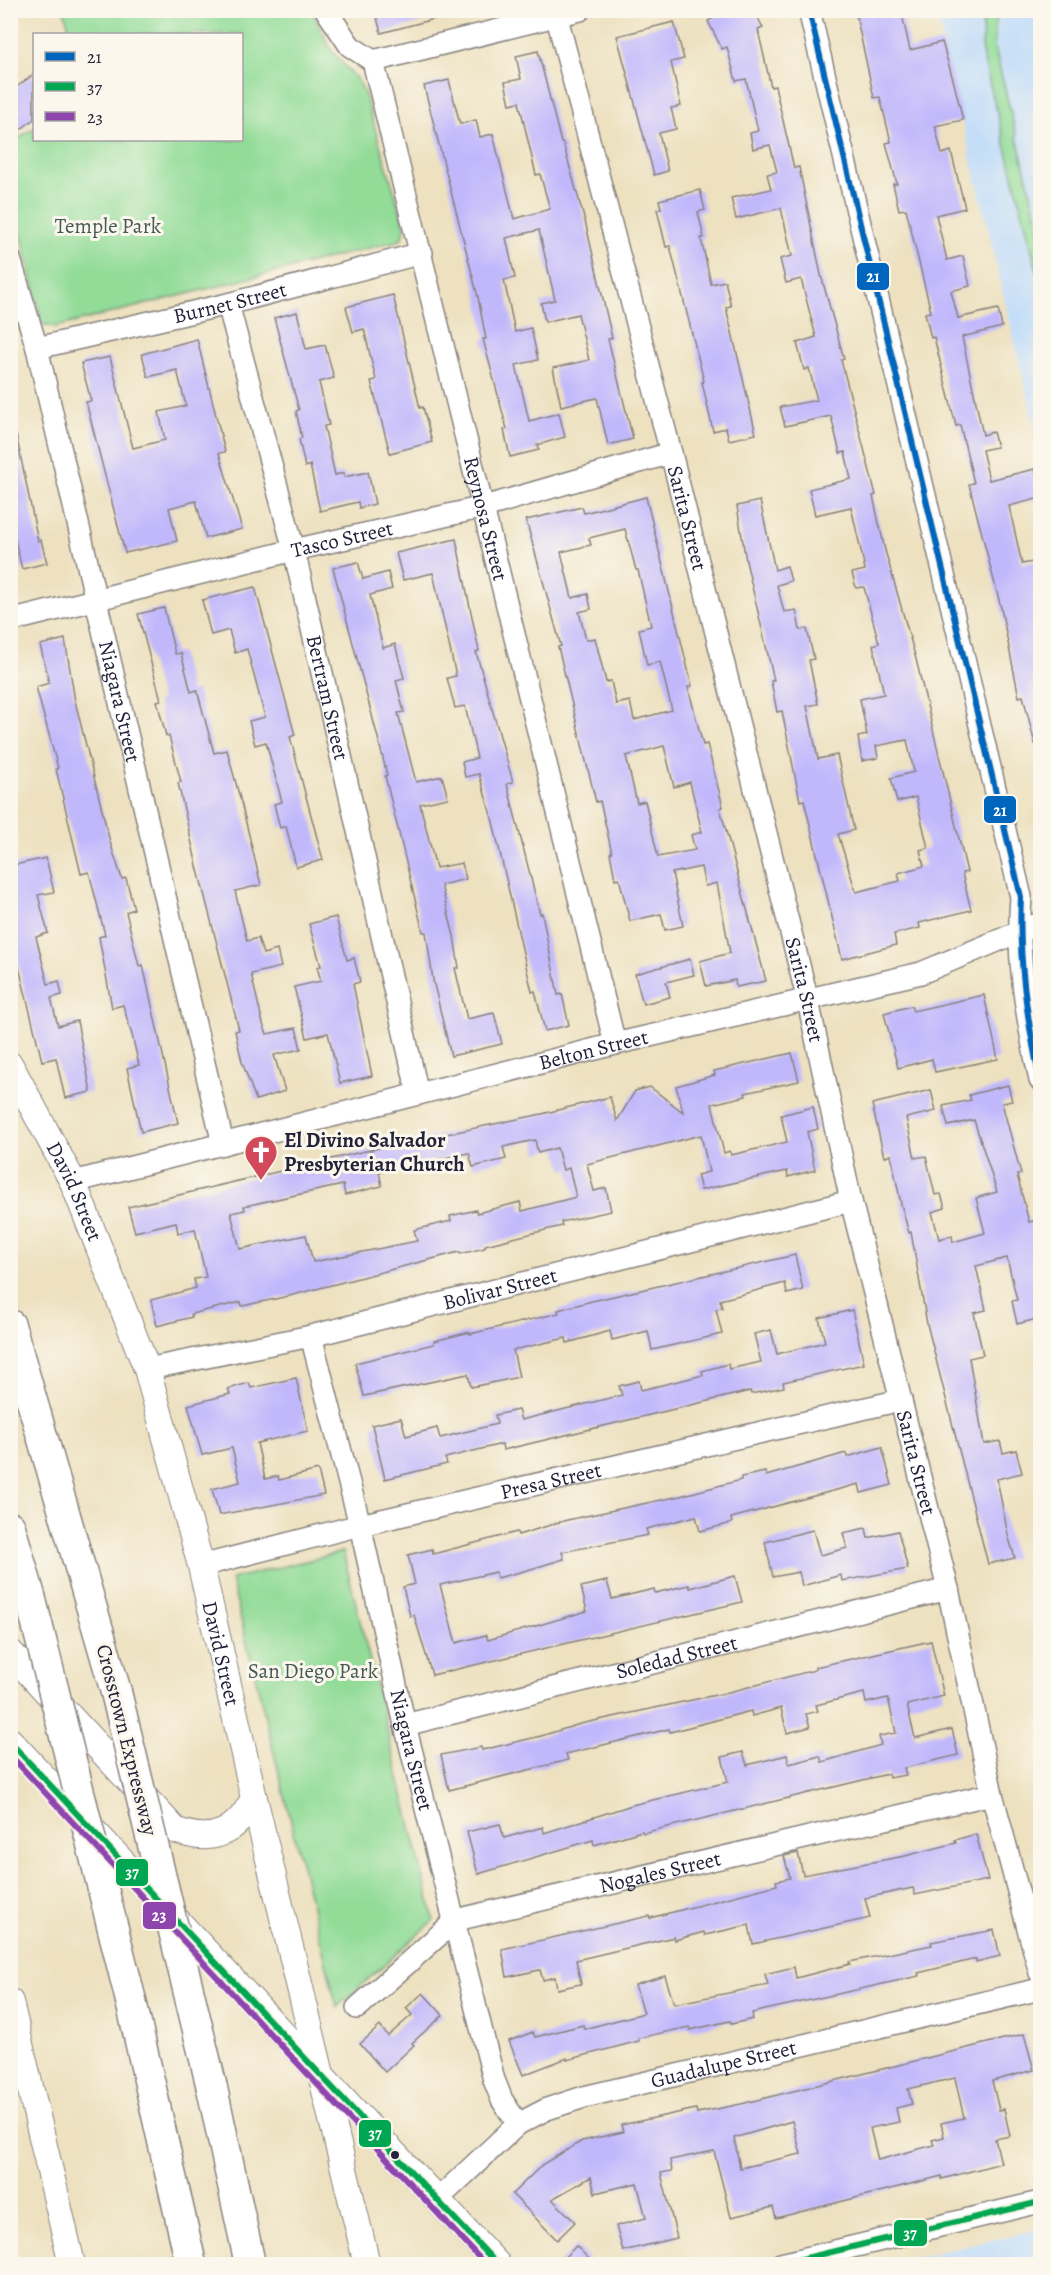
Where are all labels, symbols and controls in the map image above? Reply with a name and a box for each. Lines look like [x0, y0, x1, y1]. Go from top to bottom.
legend [33, 33, 243, 141]
text: 21 [87, 45, 102, 69]
text: 37 [87, 75, 102, 99]
text: 23 [87, 105, 103, 129]
park label: Temple Park [55, 212, 162, 240]
line badge: 21 [856, 262, 890, 291]
text: 21 [866, 266, 880, 288]
street label: Burnet Street [170, 275, 290, 330]
street label: Reynosa Street [457, 454, 514, 584]
street label: Sarita Street [661, 463, 714, 573]
street label: Tasco Street [288, 514, 396, 564]
street label: Bertram Street [300, 632, 355, 763]
street label: Niagara Street [92, 638, 147, 765]
line badge: 21 [983, 795, 1017, 824]
text: 21 [993, 800, 1007, 822]
street label: Sarita Street [779, 934, 830, 1045]
street label: Belton Street [536, 1023, 651, 1077]
place label: El Divino Salvador Presbyterian Church [284, 1126, 465, 1178]
church icon: El Divino Salvador Presbyterian Church [243, 1134, 279, 1181]
street label: David Street [40, 1136, 109, 1245]
street label: Bolivar Street [440, 1261, 560, 1316]
street label: Sarita Street [890, 1407, 943, 1518]
street label: Presa Street [498, 1456, 604, 1506]
street label: David Street [195, 1598, 247, 1709]
street label: Soledad Street [613, 1628, 740, 1686]
street label: Crosstown Expressway [90, 1641, 164, 1839]
park label: San Diego Park [248, 1657, 379, 1685]
street label: Niagara Street [383, 1686, 440, 1814]
street label: Nogales Street [596, 1844, 724, 1900]
line badge: 37 [115, 1858, 149, 1887]
text: 37 [125, 1862, 139, 1884]
line badge: 23 [142, 1901, 177, 1930]
text: 23 [152, 1905, 166, 1927]
street label: Guadalupe Street [648, 2033, 799, 2095]
line badge: 37 [358, 2119, 392, 2148]
text: 37 [368, 2123, 382, 2145]
unlabelled marker [389, 2149, 401, 2161]
line badge: 37 [893, 2219, 928, 2247]
text: 37 [903, 2223, 917, 2245]

